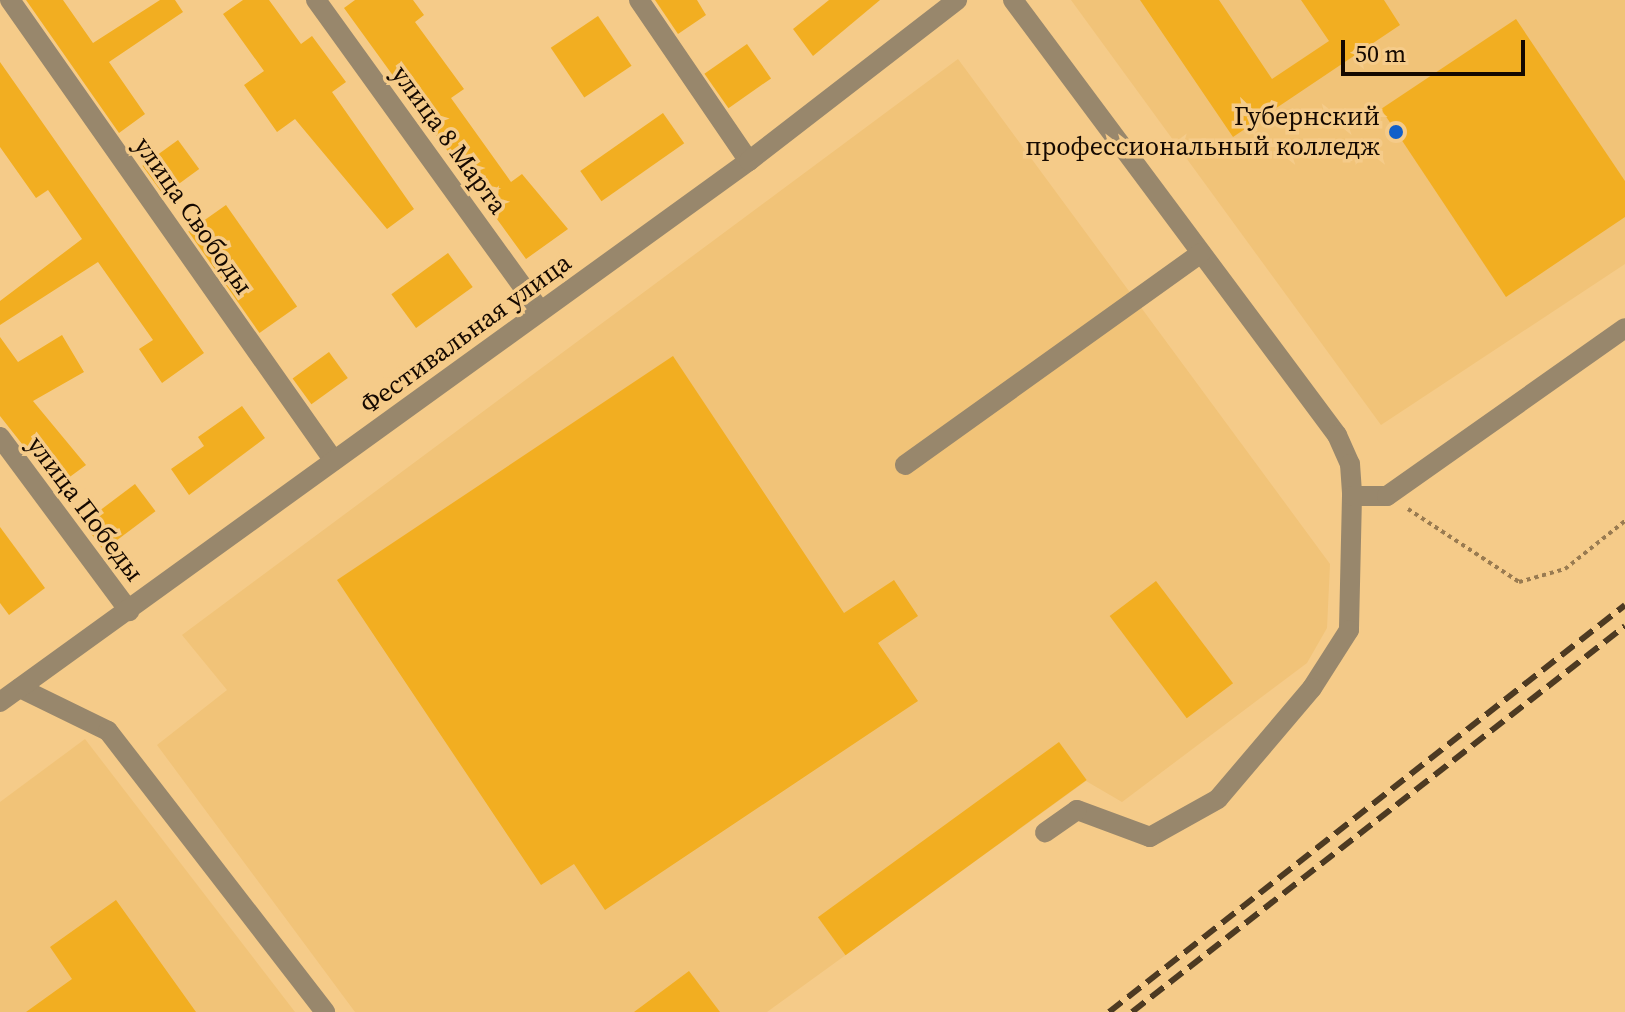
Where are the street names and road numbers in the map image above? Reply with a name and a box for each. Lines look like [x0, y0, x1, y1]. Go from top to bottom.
street label: улица 8 Марта [385, 60, 513, 220]
street label: улица Свободы [127, 131, 259, 301]
street label: Фестивальная улица [355, 247, 577, 421]
street label: улица Победы [20, 430, 150, 588]

